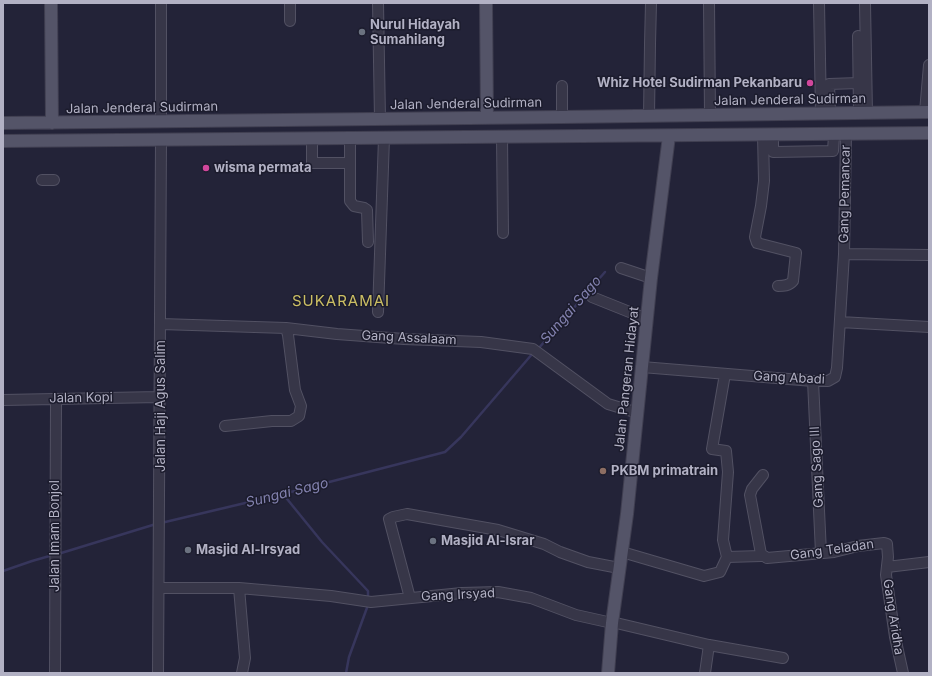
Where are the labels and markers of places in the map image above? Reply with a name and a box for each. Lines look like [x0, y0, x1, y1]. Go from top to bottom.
place label: Nurul Hidayah Sumahilang [370, 17, 460, 48]
marker: Nurul Hidayah Sumahilang [357, 27, 367, 37]
place label: Whiz Hotel Sudirman Pekanbaru [597, 75, 802, 91]
marker: Whiz Hotel Sudirman Pekanbaru [805, 78, 815, 88]
place label: wisma permata [214, 160, 311, 176]
marker: wisma permata [201, 163, 211, 173]
place label: PKBM primatrain [611, 463, 718, 479]
marker: PKBM primatrain [598, 466, 608, 476]
place label: Masjid Al-Israr [441, 533, 534, 549]
marker: Masjid Al-Israr [428, 536, 438, 546]
place label: Masjid Al-Irsyad [196, 542, 300, 558]
marker: Masjid Al-Irsyad [183, 545, 193, 555]

